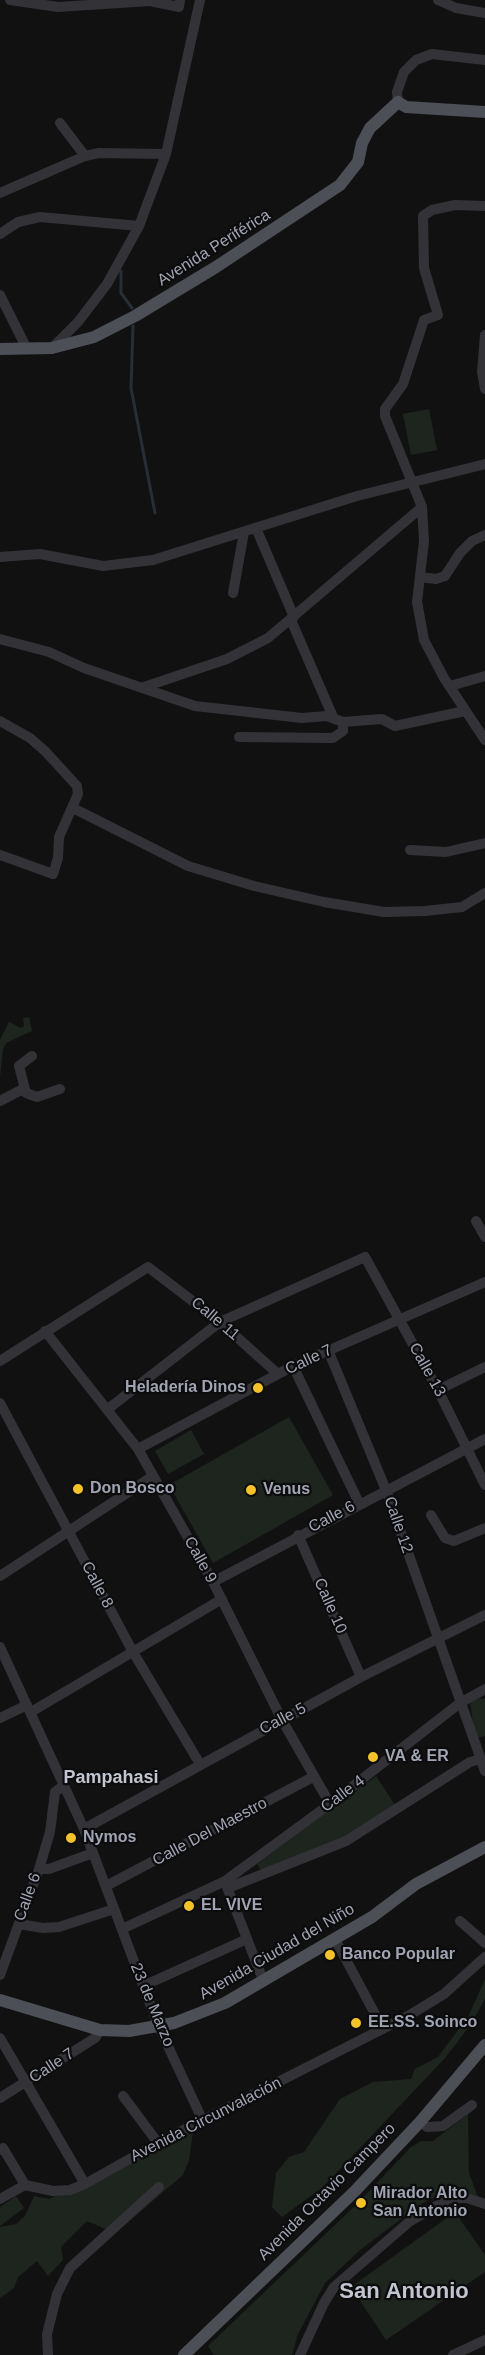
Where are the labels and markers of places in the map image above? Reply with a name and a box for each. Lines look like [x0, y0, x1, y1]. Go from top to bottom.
place label: Heladería Dinos [125, 1378, 246, 1398]
marker: Heladería Dinos [251, 1381, 265, 1395]
place label: Don Bosco [90, 1479, 174, 1499]
place label: Venus [263, 1480, 310, 1500]
marker: Don Bosco [71, 1482, 85, 1496]
marker: Venus [244, 1483, 258, 1497]
place label: VA & ER [385, 1747, 449, 1767]
marker: VA & ER [366, 1750, 380, 1764]
place label: Nymos [83, 1828, 136, 1848]
marker: Nymos [64, 1831, 78, 1845]
place label: EL VIVE [201, 1896, 262, 1916]
marker: EL VIVE [182, 1899, 196, 1913]
place label: Banco Popular [342, 1945, 455, 1965]
marker: Banco Popular [323, 1948, 337, 1962]
place label: EE.SS. Soinco [368, 2013, 477, 2033]
marker: EE.SS. Soinco [349, 2016, 363, 2030]
place label: Mirador Alto San Antonio [373, 2184, 467, 2222]
marker: Mirador Alto San Antonio [354, 2196, 368, 2210]

